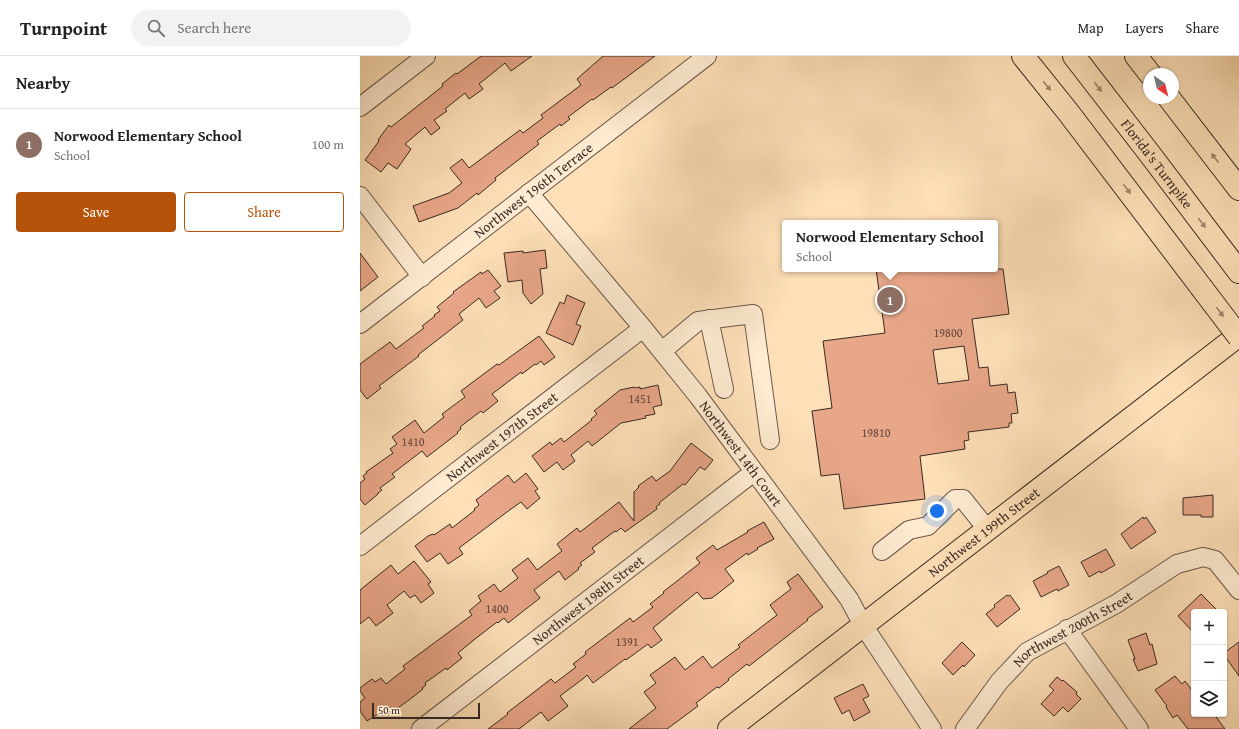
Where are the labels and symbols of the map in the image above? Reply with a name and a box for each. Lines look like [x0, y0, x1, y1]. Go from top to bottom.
north arrow [1143, 68, 1179, 104]
one-way arrow [1043, 81, 1052, 92]
one-way arrow [1093, 81, 1102, 92]
street label: Florida's Turnpike [1116, 115, 1198, 213]
street label: Northwest 196th Terrace [470, 137, 597, 243]
one-way arrow [1211, 153, 1219, 164]
one-way arrow [1123, 184, 1131, 195]
one-way arrow [1198, 218, 1207, 229]
pin: 1 [877, 285, 903, 315]
one-way arrow [1216, 307, 1224, 318]
house number: 19800 [934, 324, 963, 341]
street label: Northwest 197th Street [442, 387, 562, 486]
house number: 1451 [628, 390, 652, 407]
street label: Northwest 14th Court [695, 397, 787, 511]
house number: 19810 [862, 424, 891, 441]
house number: 1410 [401, 433, 425, 450]
street label: Northwest 199th Street [924, 482, 1044, 582]
your location [927, 501, 947, 521]
street label: Northwest 198th Street [528, 550, 648, 650]
street label: Northwest 200th Street [1008, 586, 1137, 671]
house number: 1400 [485, 600, 509, 617]
house number: 1391 [615, 633, 639, 650]
scale bar [372, 701, 480, 720]

